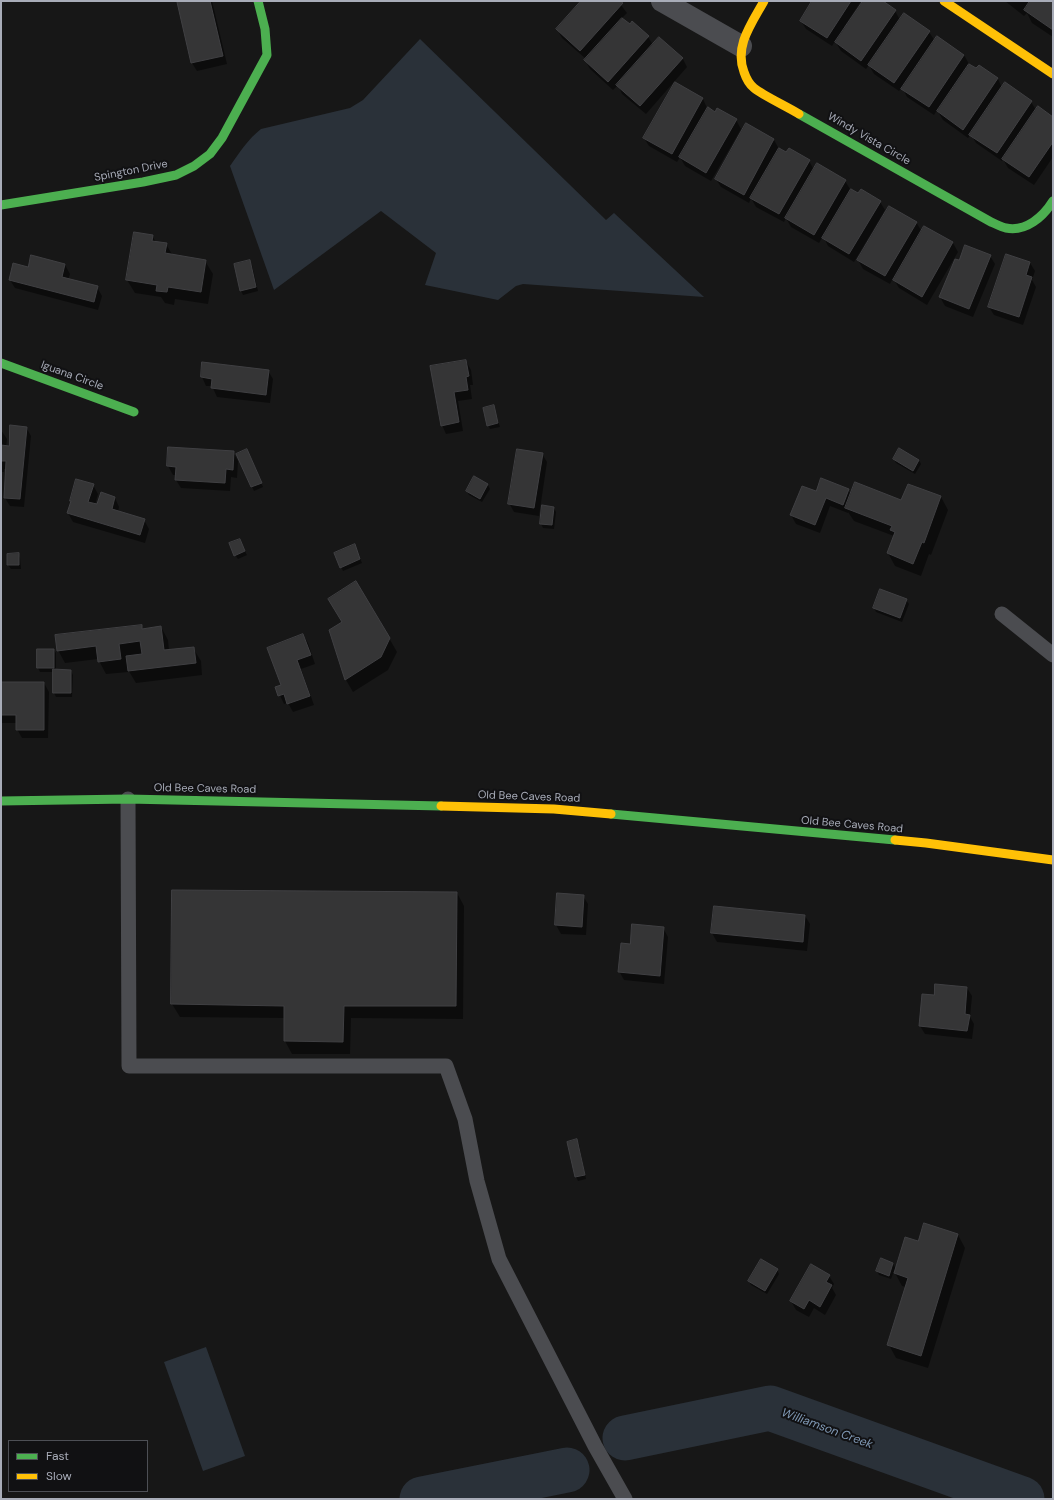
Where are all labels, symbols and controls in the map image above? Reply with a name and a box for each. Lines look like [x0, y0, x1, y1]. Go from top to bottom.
street label: Windy Vista Circle [825, 110, 913, 168]
street label: Spington Drive [93, 157, 169, 185]
street label: Iguana Circle [39, 359, 105, 393]
street label: Old Bee Caves Road [154, 782, 256, 796]
street label: Old Bee Caves Road [478, 789, 580, 805]
street label: Old Bee Caves Road [800, 814, 904, 836]
water label: Williamson Creek [779, 1406, 875, 1452]
legend [8, 1440, 148, 1492]
text: Fast [46, 1448, 69, 1464]
text: Slow [46, 1468, 72, 1484]

